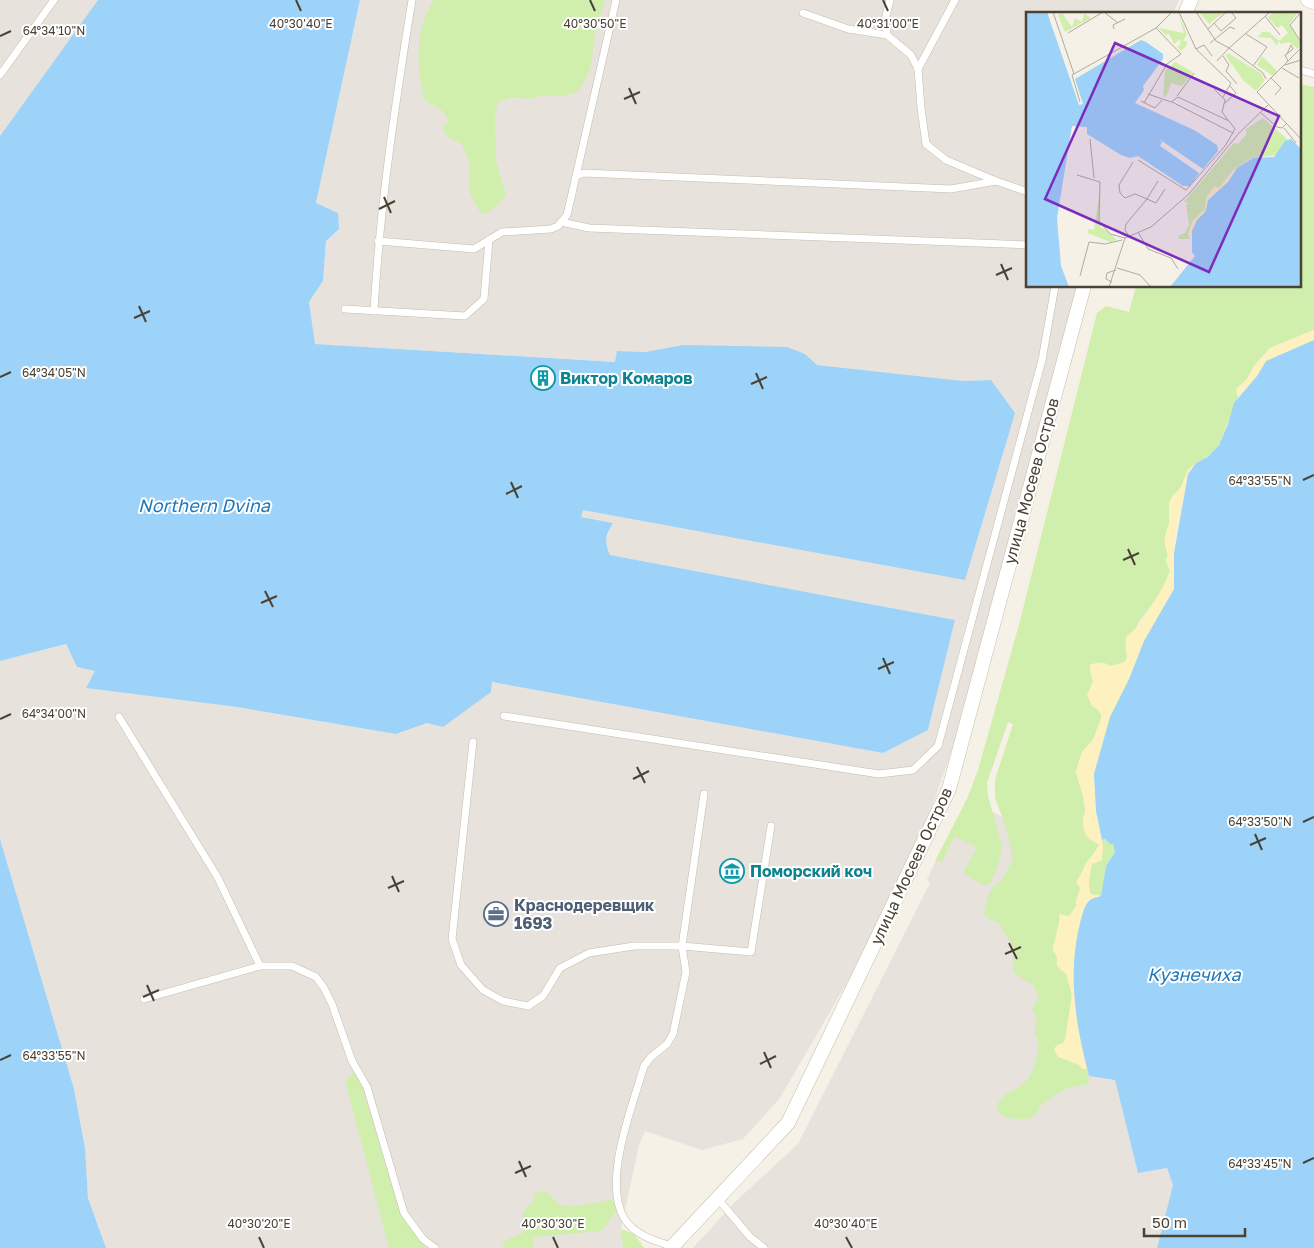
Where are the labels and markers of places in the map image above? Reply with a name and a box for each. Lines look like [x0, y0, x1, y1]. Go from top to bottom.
building icon: Виктор Комаров [530, 365, 556, 391]
place label: Виктор Комаров [560, 368, 692, 388]
museum icon: Поморский коч [719, 858, 745, 884]
place label: Поморский коч [750, 861, 872, 881]
place label: Краснодеревщик 1693 [514, 895, 655, 933]
office icon: Краснодеревщик 1693 [483, 901, 509, 927]

